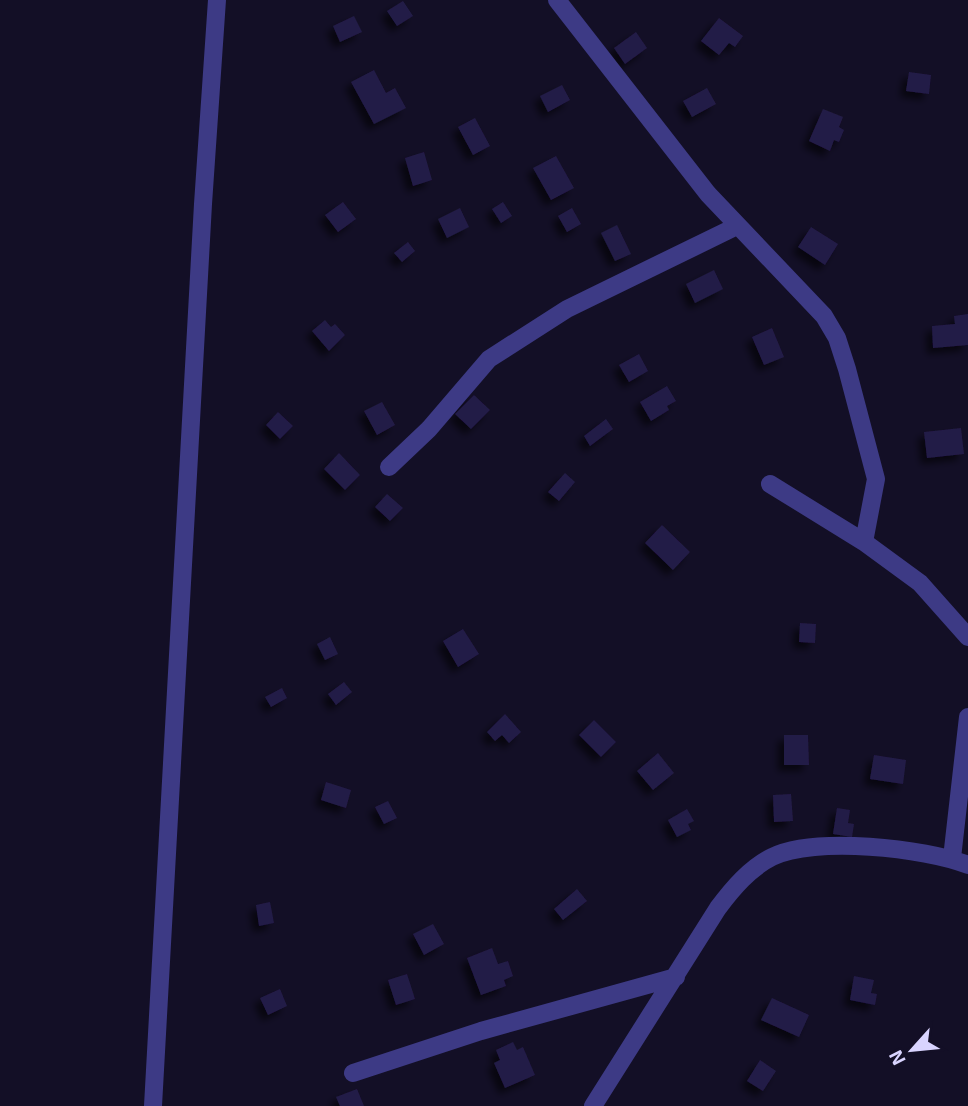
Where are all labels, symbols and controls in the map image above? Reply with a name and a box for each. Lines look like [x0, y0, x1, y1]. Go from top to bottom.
north arrow [877, 1015, 947, 1085]
text: N [883, 1047, 910, 1069]

